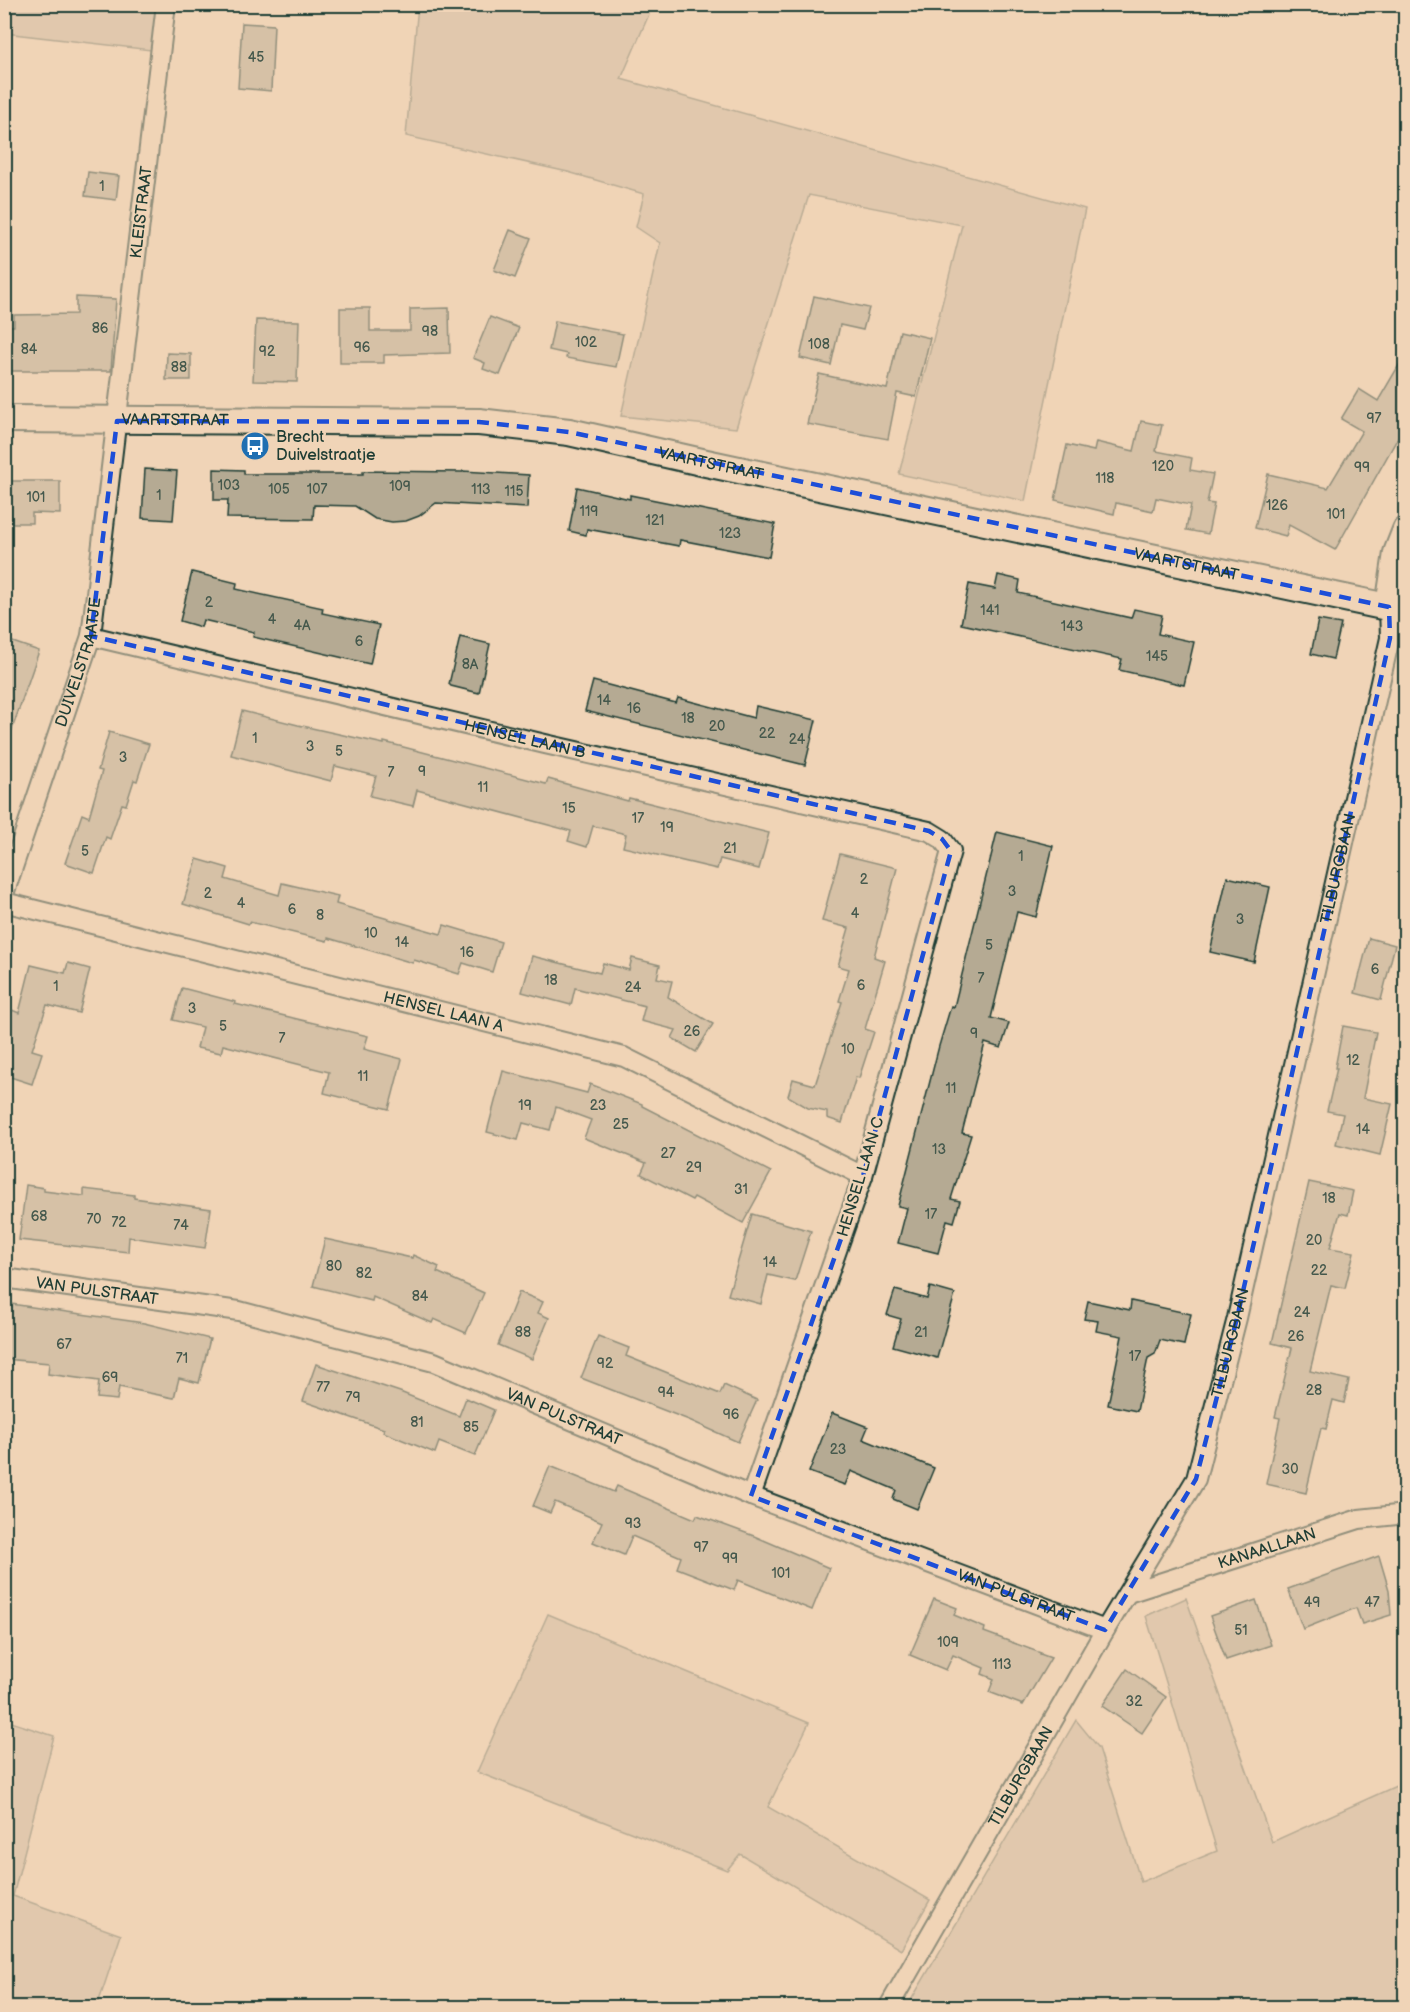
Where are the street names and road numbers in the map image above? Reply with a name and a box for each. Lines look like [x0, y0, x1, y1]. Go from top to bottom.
street label: KLEISTRAAT [126, 165, 156, 260]
street label: VAARTSTRAAT [121, 410, 229, 430]
street label: VAARTSTRAAT [657, 443, 766, 484]
street label: VAARTSTRAAT [1132, 544, 1241, 585]
street label: DUIVELSTRAATJE [52, 596, 105, 729]
street label: HENSEL LAAN B [462, 716, 588, 762]
street label: TILBURGBAAN [1317, 812, 1360, 925]
street label: HENSEL LAAN A [382, 988, 506, 1036]
street label: HENSEL LAAN C [834, 1115, 888, 1239]
street label: VAN PULSTRAAT [35, 1273, 160, 1309]
street label: TILBURGBAAN [1208, 1286, 1253, 1399]
street label: VAN PULSTRAAT [503, 1384, 625, 1450]
street label: KANAALLAAN [1216, 1524, 1318, 1573]
street label: VAN PULSTRAAT [954, 1565, 1077, 1627]
street label: TILBURGBAAN [985, 1723, 1057, 1830]

